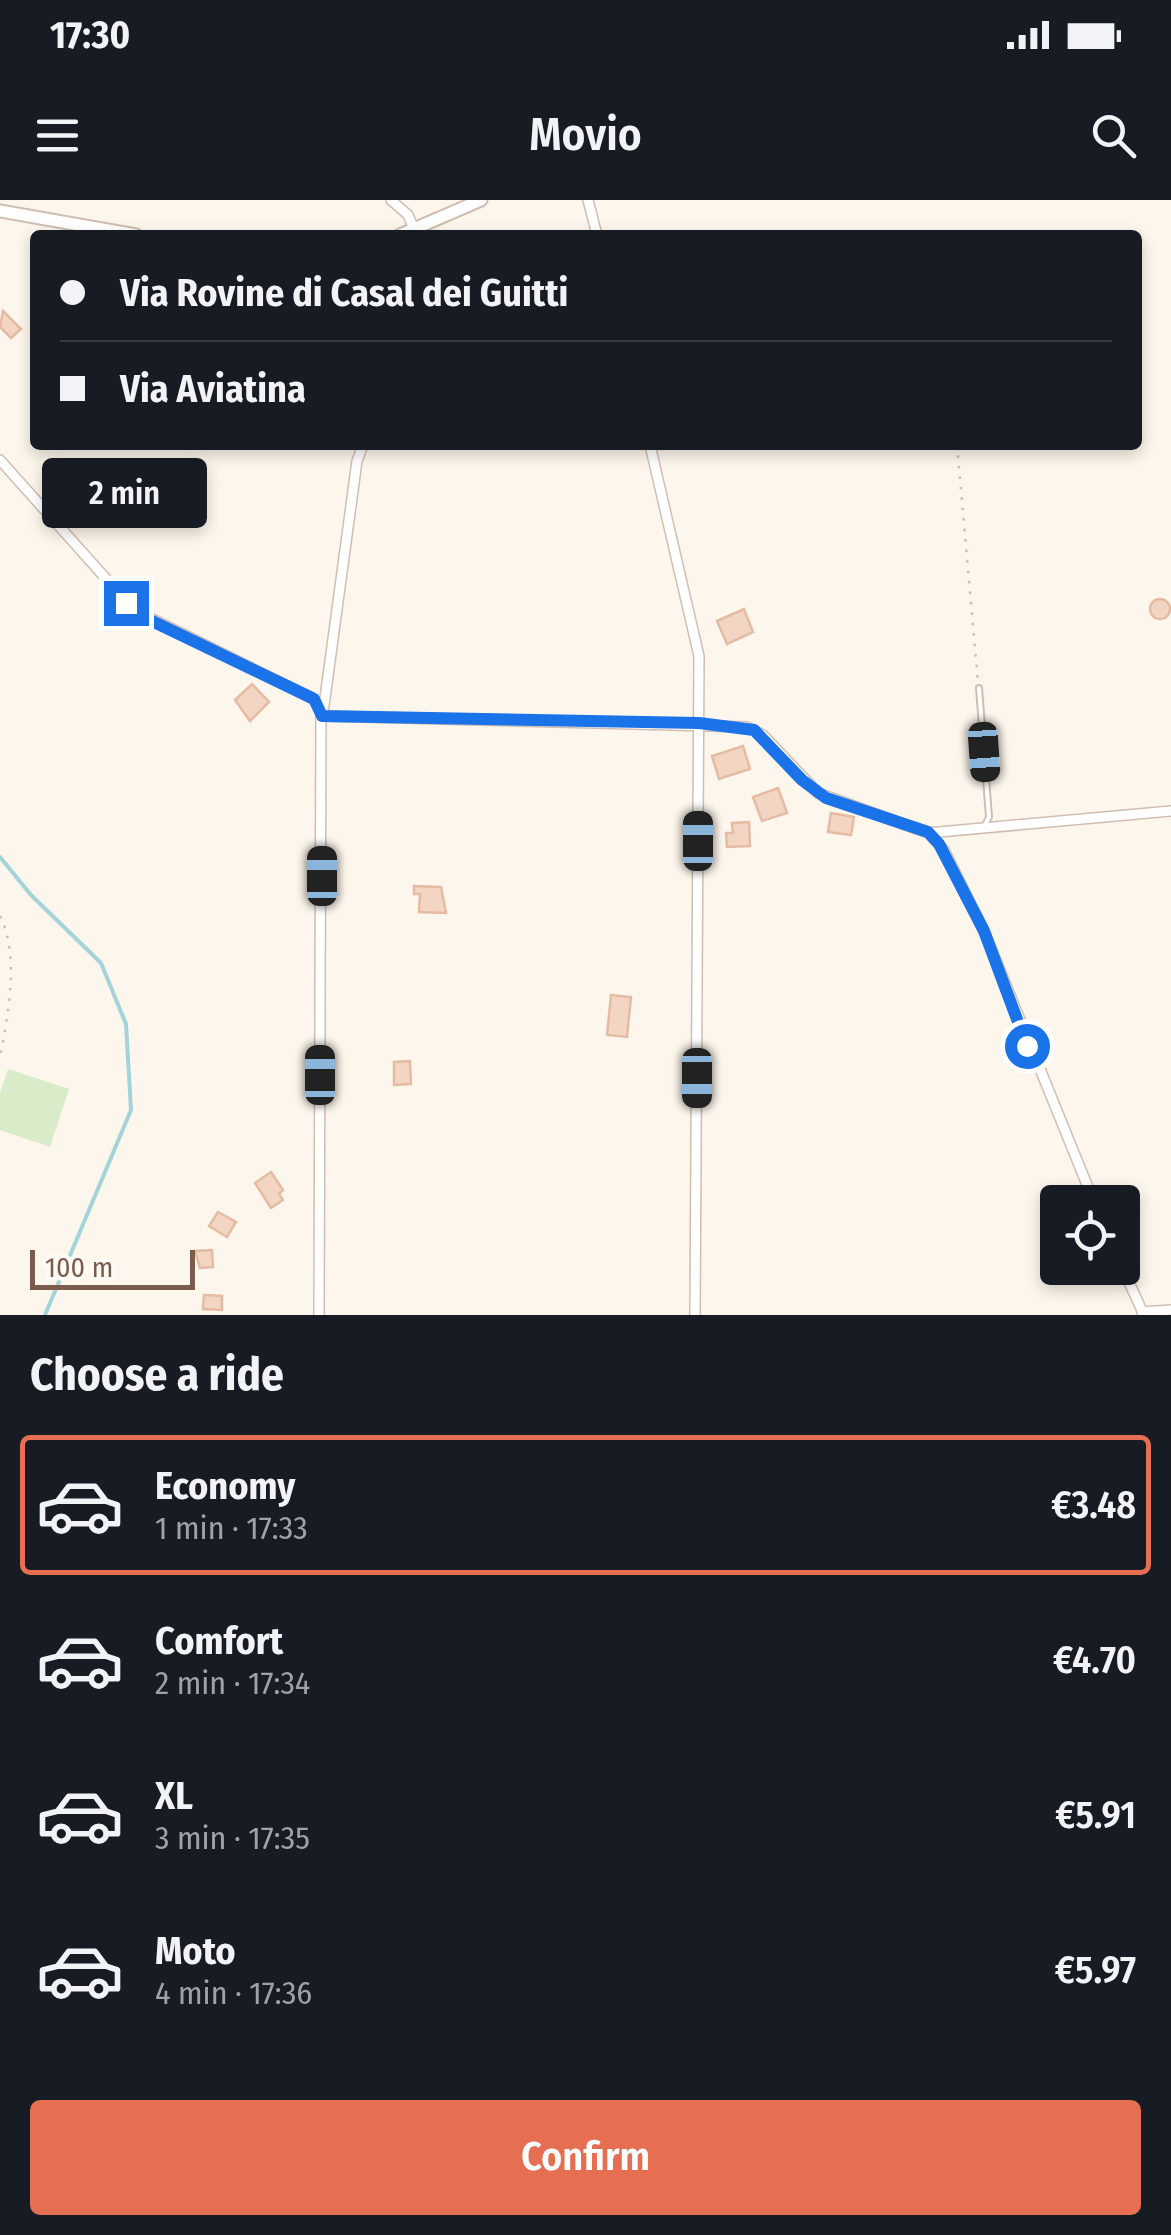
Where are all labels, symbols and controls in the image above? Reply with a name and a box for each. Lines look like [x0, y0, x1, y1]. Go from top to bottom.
text: 17:30 [50, 12, 130, 58]
icon: menu [30, 108, 85, 163]
text: Movio [529, 108, 642, 162]
icon: search [1086, 108, 1141, 163]
text: Via Rovine di Casal dei Guitti [120, 270, 568, 316]
text: Via Aviatina [120, 366, 306, 412]
callout: 2 min [44, 458, 208, 528]
text: 2 min [89, 474, 160, 512]
route end [104, 581, 149, 626]
car [967, 721, 1001, 783]
car [683, 811, 713, 871]
car [307, 846, 337, 906]
route start [1005, 1024, 1050, 1069]
car [305, 1045, 335, 1105]
car [682, 1048, 712, 1108]
map controls [1040, 1185, 1140, 1285]
button: locate [1040, 1185, 1140, 1285]
scale bar [30, 1245, 195, 1290]
text: 100 m [45, 1251, 113, 1284]
text: Choose a ride [30, 1348, 284, 1402]
icon: car [35, 1460, 125, 1550]
text: Economy [155, 1463, 295, 1509]
text: €3.48 [1051, 1482, 1136, 1528]
text: 1 min · 17:33 [155, 1509, 308, 1547]
icon: car [35, 1615, 125, 1705]
text: Comfort [155, 1618, 283, 1664]
text: €4.70 [1053, 1637, 1136, 1683]
text: 2 min · 17:34 [155, 1664, 310, 1702]
icon: car [35, 1770, 125, 1860]
text: XL [155, 1773, 193, 1819]
text: €5.91 [1055, 1792, 1136, 1838]
text: 3 min · 17:35 [155, 1819, 310, 1857]
icon: car [35, 1925, 125, 2015]
text: Moto [155, 1928, 236, 1974]
text: €5.97 [1055, 1947, 1136, 1993]
text: 4 min · 17:36 [155, 1974, 312, 2012]
button: Confirm [30, 2100, 1141, 2215]

